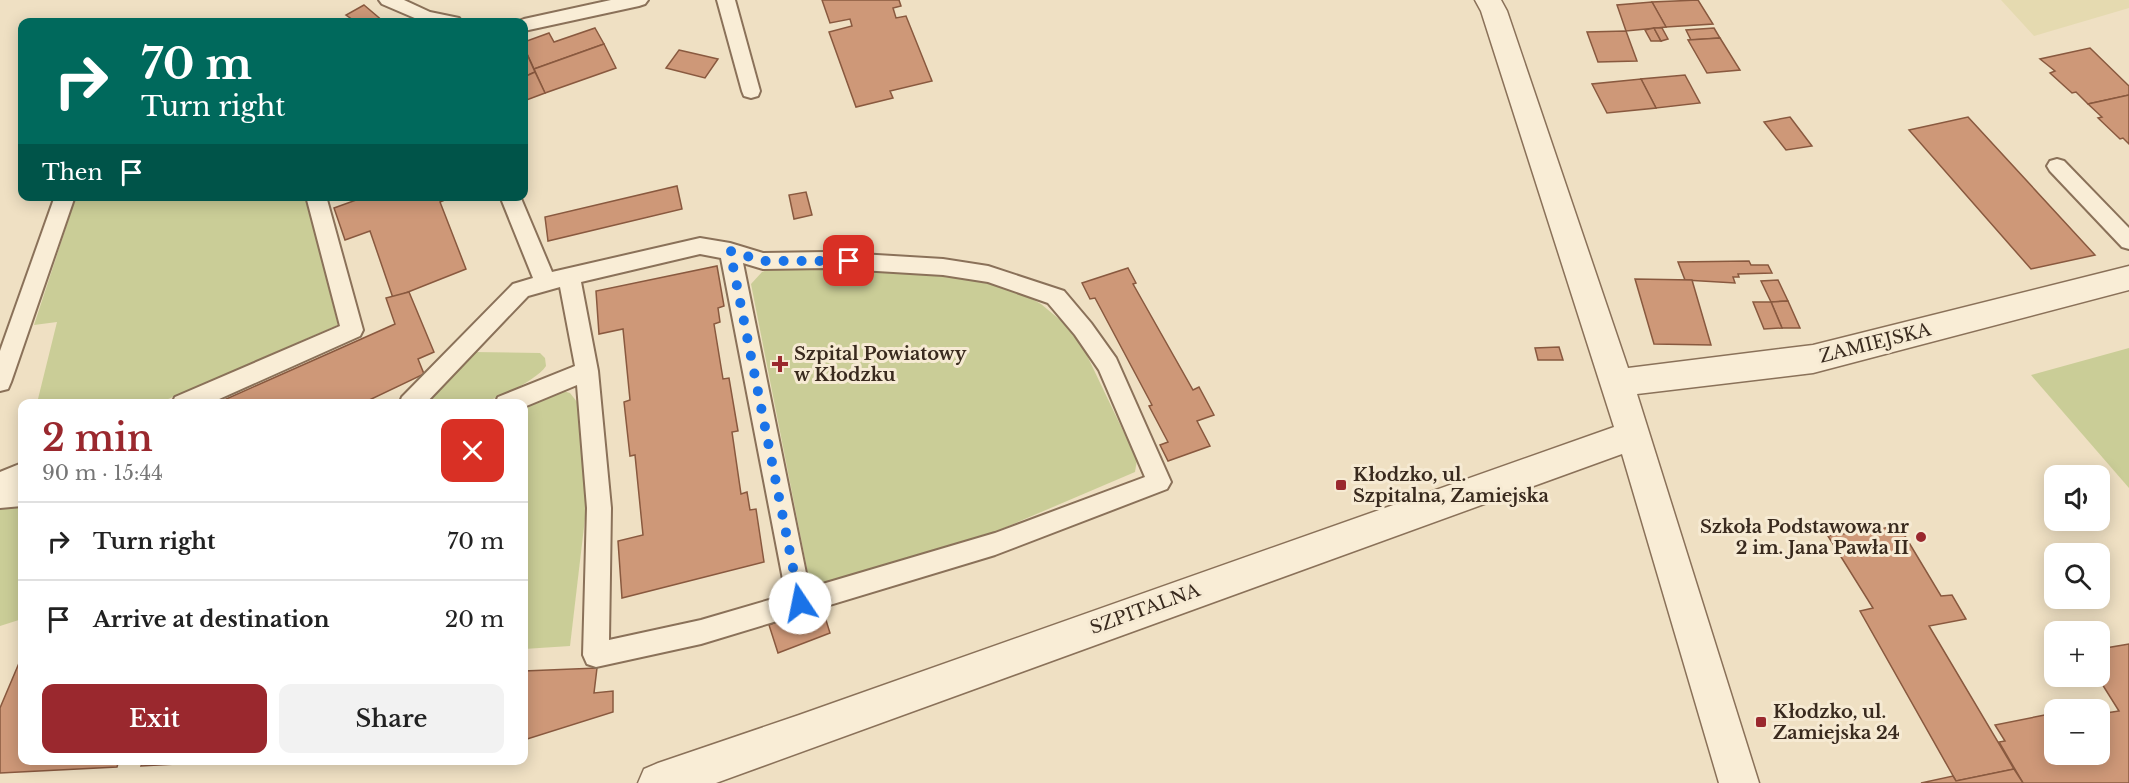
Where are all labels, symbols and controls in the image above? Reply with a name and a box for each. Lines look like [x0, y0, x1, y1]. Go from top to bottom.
text: 70 m [141, 38, 252, 90]
icon: right [42, 42, 120, 120]
text: Turn right [141, 90, 285, 123]
icon: arrive [115, 156, 148, 189]
text: Then [42, 159, 103, 186]
pin [823, 235, 874, 286]
icon: arrive [832, 244, 865, 277]
street label: ZAMIEJSKA [1817, 318, 1934, 368]
place label: Szpital Powiatowy w Kłodzku [794, 343, 967, 386]
marker: Szpital Powiatowy w Kłodzku [771, 355, 789, 373]
text: 2 min [42, 416, 153, 461]
button: close [441, 419, 504, 482]
text: 90 m · 15:44 [42, 461, 163, 485]
place label: Kłodzko, ul. Szpitalna, Zamiejska [1353, 464, 1549, 507]
map controls [2044, 465, 2110, 765]
button: sound [2044, 465, 2110, 531]
marker: Kłodzko, ul. Szpitalna, Zamiejska [1334, 478, 1348, 492]
place label: Szkoła Podstawowa nr 2 im. Jana Pawła II [1700, 516, 1909, 559]
icon: right [42, 525, 75, 558]
text: Turn right [93, 528, 215, 555]
text: 70 m [447, 528, 504, 555]
marker: Szkoła Podstawowa nr 2 im. Jana Pawła II [1914, 530, 1928, 544]
button: search [2044, 543, 2110, 609]
position arrow [768, 571, 832, 635]
street label: SZPITALNA [1087, 579, 1204, 639]
icon: arrive [42, 603, 75, 636]
text: Arrive at destination [93, 606, 330, 633]
text: 20 m [445, 606, 504, 633]
button: + [2044, 621, 2110, 687]
button: Exit [42, 684, 267, 753]
button: Share [279, 684, 504, 753]
button: − [2044, 699, 2110, 765]
place label: Kłodzko, ul. Zamiejska 24 [1773, 701, 1900, 744]
marker: Kłodzko, ul. Zamiejska 24 [1754, 715, 1768, 729]

